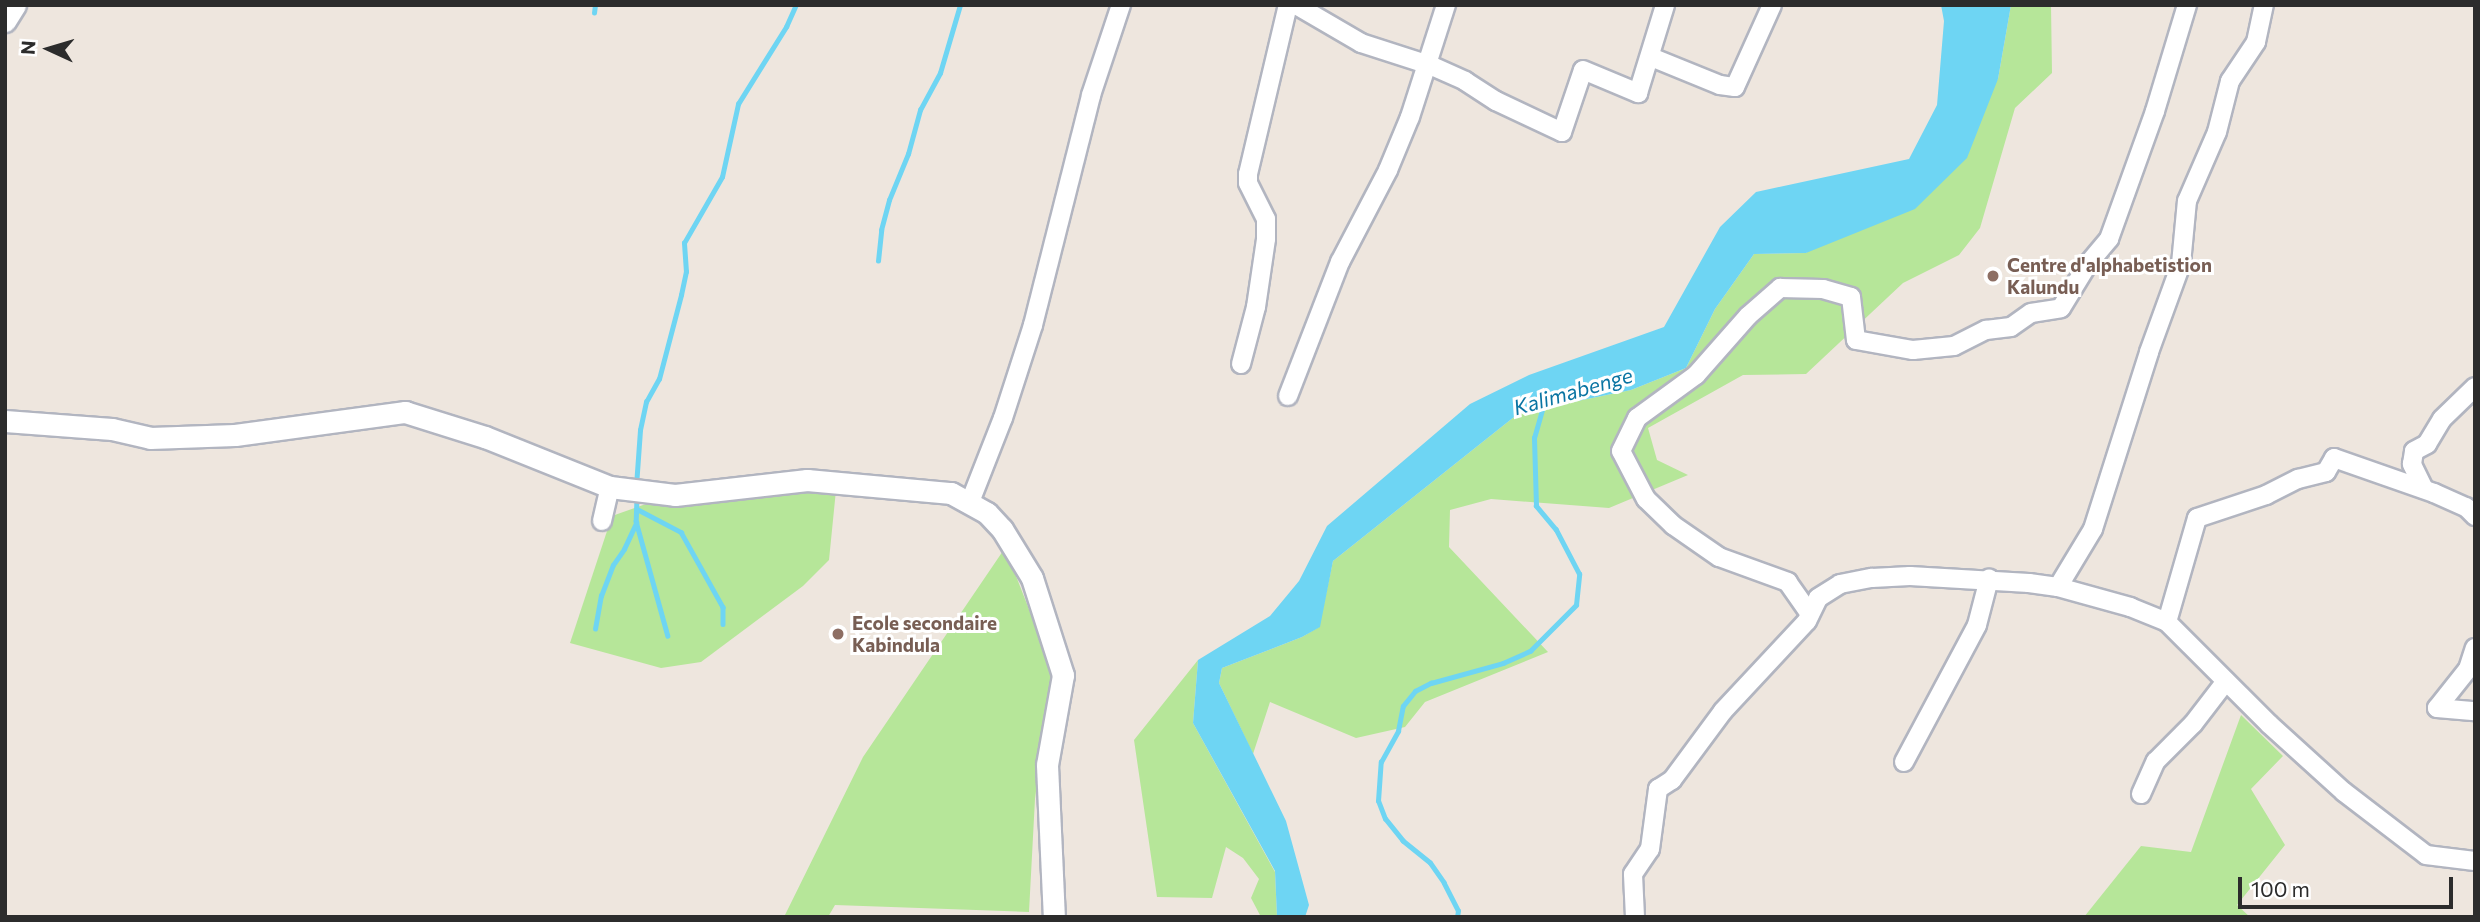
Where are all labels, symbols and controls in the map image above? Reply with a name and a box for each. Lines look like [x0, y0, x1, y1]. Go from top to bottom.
north arrow [14, 14, 84, 84]
text: N [16, 40, 40, 55]
place label: Centre d'alphabetistion Kalundu [2007, 254, 2212, 298]
marker: Centre d'alphabetistion Kalundu [1985, 268, 2001, 284]
water label: Kalimabenge [1510, 362, 1636, 420]
place label: Ecole secondaire Kabindula [852, 612, 997, 656]
marker: Ecole secondaire Kabindula [830, 626, 846, 642]
scale bar [2242, 862, 2457, 906]
text: 100 m [2251, 876, 2310, 901]

